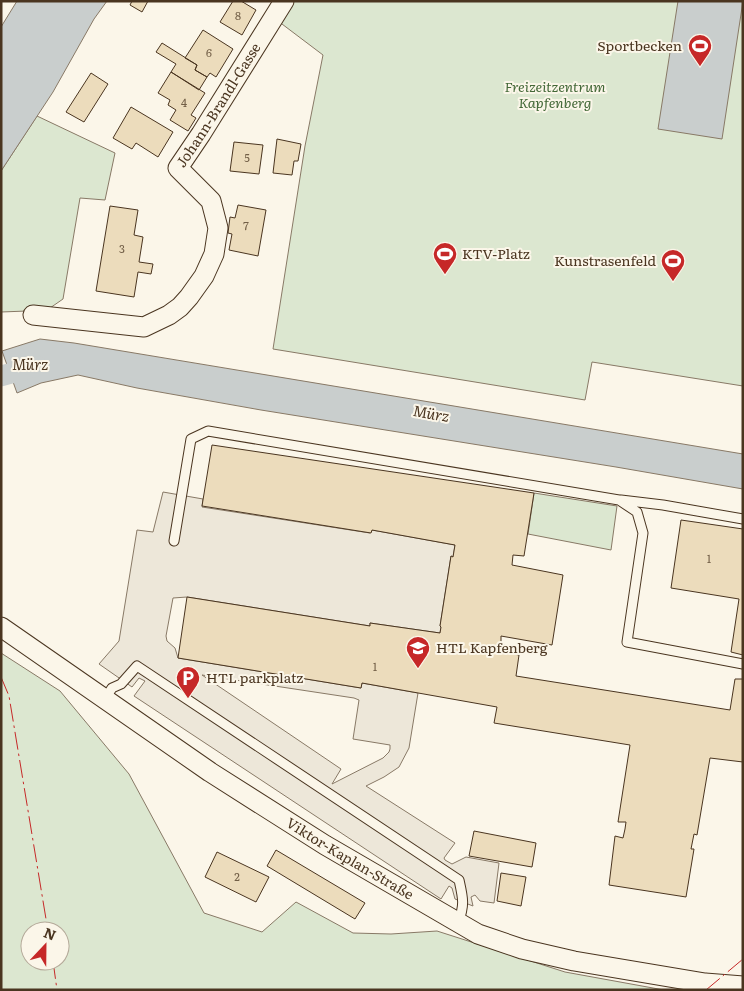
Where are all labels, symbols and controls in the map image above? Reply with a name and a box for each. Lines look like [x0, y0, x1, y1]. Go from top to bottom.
house number: 8 [235, 7, 241, 23]
sports icon: Sportbecken [687, 33, 713, 67]
place label: Sportbecken [597, 35, 682, 55]
street label: Johann-Brandl-Gasse [170, 39, 265, 171]
house number: 6 [206, 44, 212, 60]
park label: Freizeitzentrum Kapfenberg [504, 76, 606, 112]
house number: 4 [181, 94, 187, 110]
house number: 5 [244, 149, 250, 165]
house number: 7 [243, 217, 249, 233]
house number: 3 [119, 240, 125, 256]
sports icon: KTV-Platz [432, 241, 458, 275]
place label: KTV-Platz [462, 243, 530, 263]
sports icon: Kunstrasenfeld [660, 248, 686, 282]
place label: Kunstrasenfeld [554, 250, 656, 270]
water label: Mürz [12, 352, 48, 375]
water label: Mürz [411, 398, 451, 427]
house number: 1 [707, 550, 712, 566]
school or university icon: HTL Kapfenberg [405, 635, 431, 669]
place label: HTL Kapfenberg [436, 637, 548, 657]
house number: 1 [373, 658, 378, 674]
parking icon: HTL parkplatz [175, 665, 201, 699]
place label: HTL parkplatz [206, 667, 304, 687]
street label: Viktor-Kaplan-Straße [283, 812, 418, 904]
house number: 2 [234, 868, 240, 884]
north arrow [20, 921, 70, 971]
text: N [41, 922, 60, 945]

